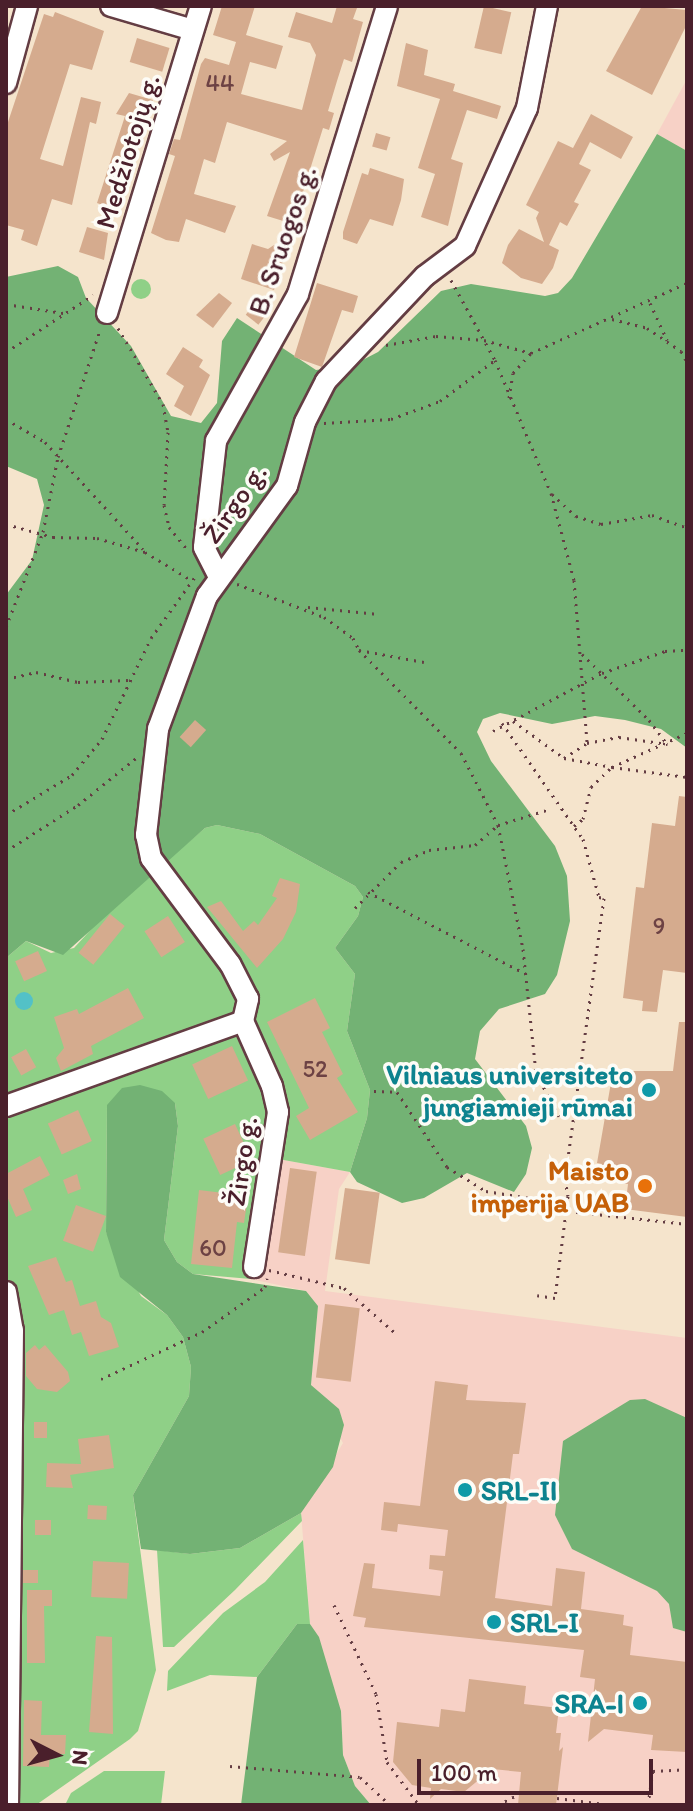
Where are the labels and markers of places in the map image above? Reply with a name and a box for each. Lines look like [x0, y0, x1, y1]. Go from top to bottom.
place label: Vilniaus universiteto jungiamieji rūmai [386, 1057, 633, 1123]
marker: Vilniaus universiteto jungiamieji rūmai [640, 1081, 658, 1099]
place label: Maisto imperija UAB [471, 1153, 629, 1219]
marker: Maisto imperija UAB [636, 1177, 654, 1195]
place label: SRL-II [481, 1473, 557, 1507]
marker: SRL-II [456, 1481, 474, 1499]
place label: SRL-I [510, 1605, 579, 1639]
marker: SRL-I [485, 1613, 503, 1631]
place label: SRA-I [554, 1686, 624, 1720]
marker: SRA-I [631, 1694, 649, 1712]

